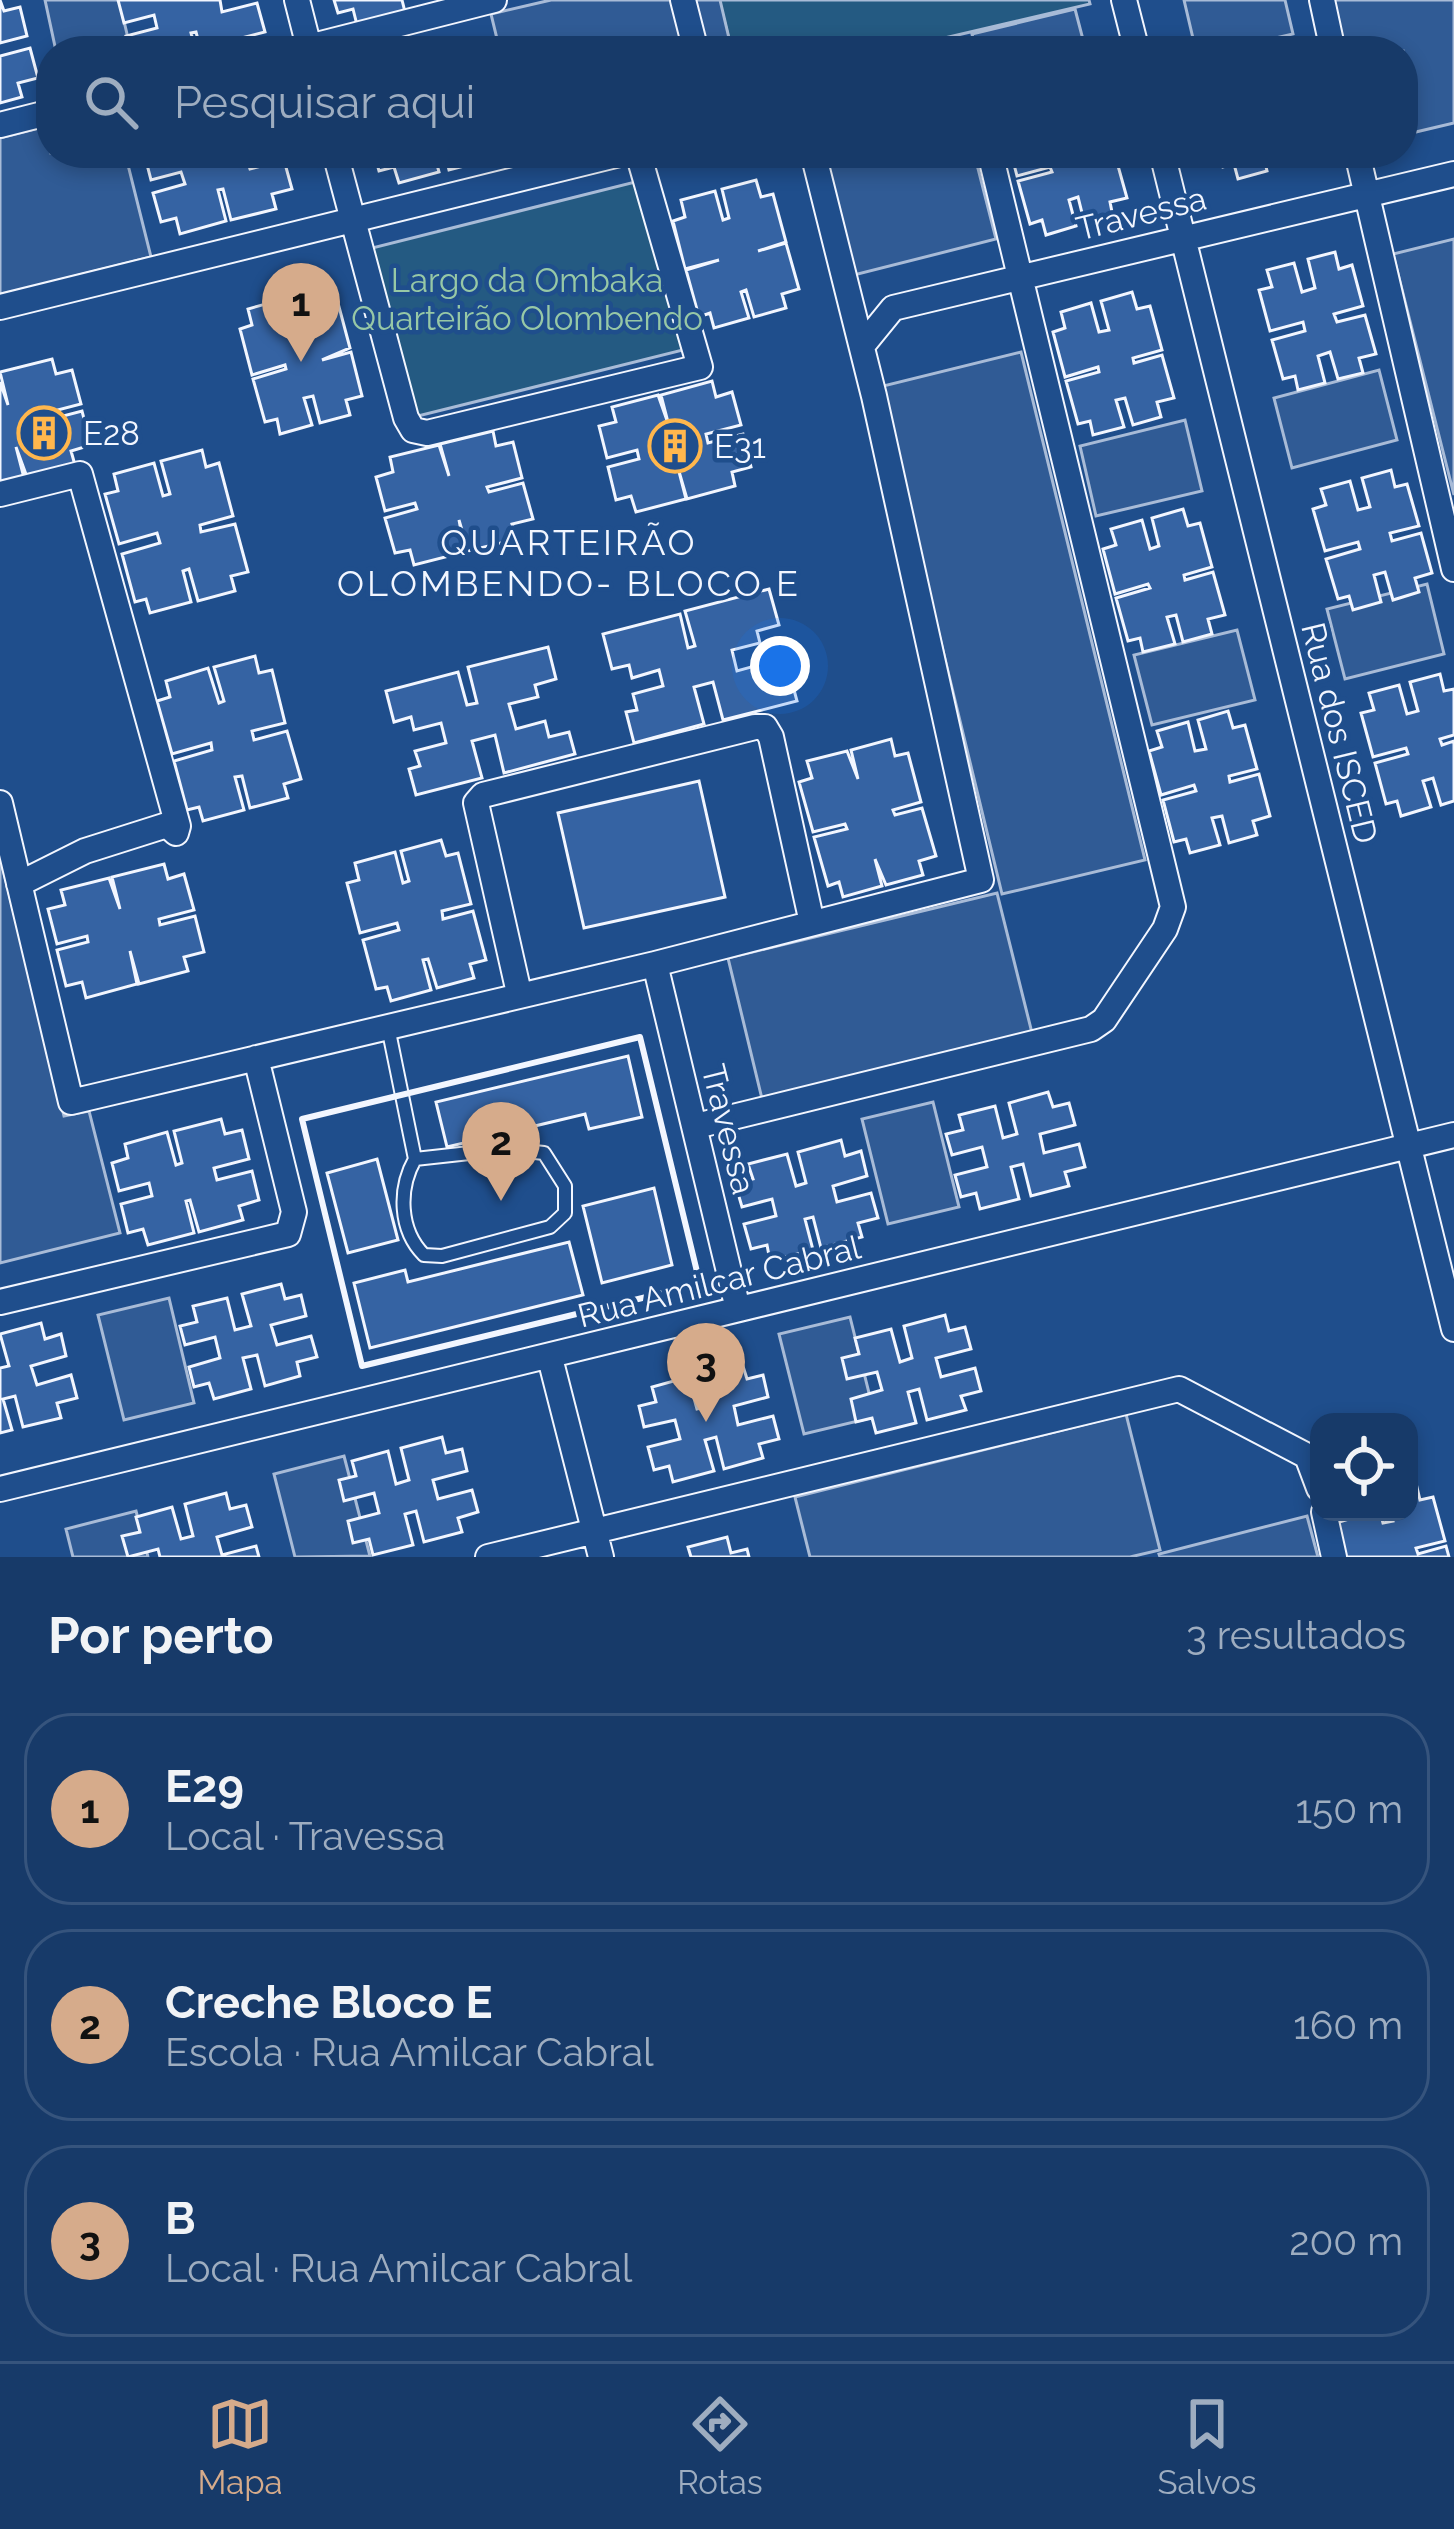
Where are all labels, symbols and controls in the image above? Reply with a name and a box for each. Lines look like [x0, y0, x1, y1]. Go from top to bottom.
search box [36, 36, 1418, 168]
icon: search [78, 69, 144, 135]
text: Pesquisar aqui [174, 76, 475, 129]
street label: Travessa [1072, 179, 1210, 248]
park label: Largo da Ombaka Quarteirão Olombendo [351, 261, 703, 338]
pin: 1 [262, 263, 340, 362]
building icon: E28 [16, 405, 72, 461]
place label: E28 [83, 414, 140, 453]
building icon: E31 [647, 418, 703, 474]
place label: E31 [714, 427, 766, 466]
district label: QUARTEIRÃO OLOMBENDO- BLOCO E [337, 521, 801, 604]
street label: Rua dos ISCED [1293, 619, 1386, 848]
your location [750, 636, 810, 696]
street label: Travessa [694, 1060, 763, 1198]
pin: 2 [462, 1102, 540, 1201]
street label: Rua Amilcar Cabral [574, 1227, 865, 1335]
pin: 3 [667, 1323, 745, 1422]
map controls [1310, 1413, 1418, 1521]
button: locate [1310, 1413, 1418, 1521]
text: Por perto [48, 1605, 274, 1665]
text: 3 resultados [1186, 1612, 1406, 1658]
text: E29 [165, 1760, 244, 1813]
text: 1 [80, 1786, 100, 1832]
text: 150 m [1295, 1786, 1403, 1832]
text: Local · Travessa [165, 1813, 445, 1859]
text: Creche Bloco E [165, 1976, 493, 2029]
text: 2 [79, 2002, 101, 2048]
text: 160 m [1293, 2002, 1403, 2048]
text: Escola · Rua Amilcar Cabral [165, 2029, 654, 2075]
text: B [165, 2192, 196, 2245]
text: 3 [79, 2218, 101, 2264]
text: 200 m [1289, 2218, 1403, 2264]
text: Local · Rua Amilcar Cabral [165, 2245, 632, 2291]
tab: Mapa [197, 2391, 283, 2502]
tab: Rotas [677, 2391, 763, 2502]
tab: Salvos [1158, 2391, 1257, 2502]

